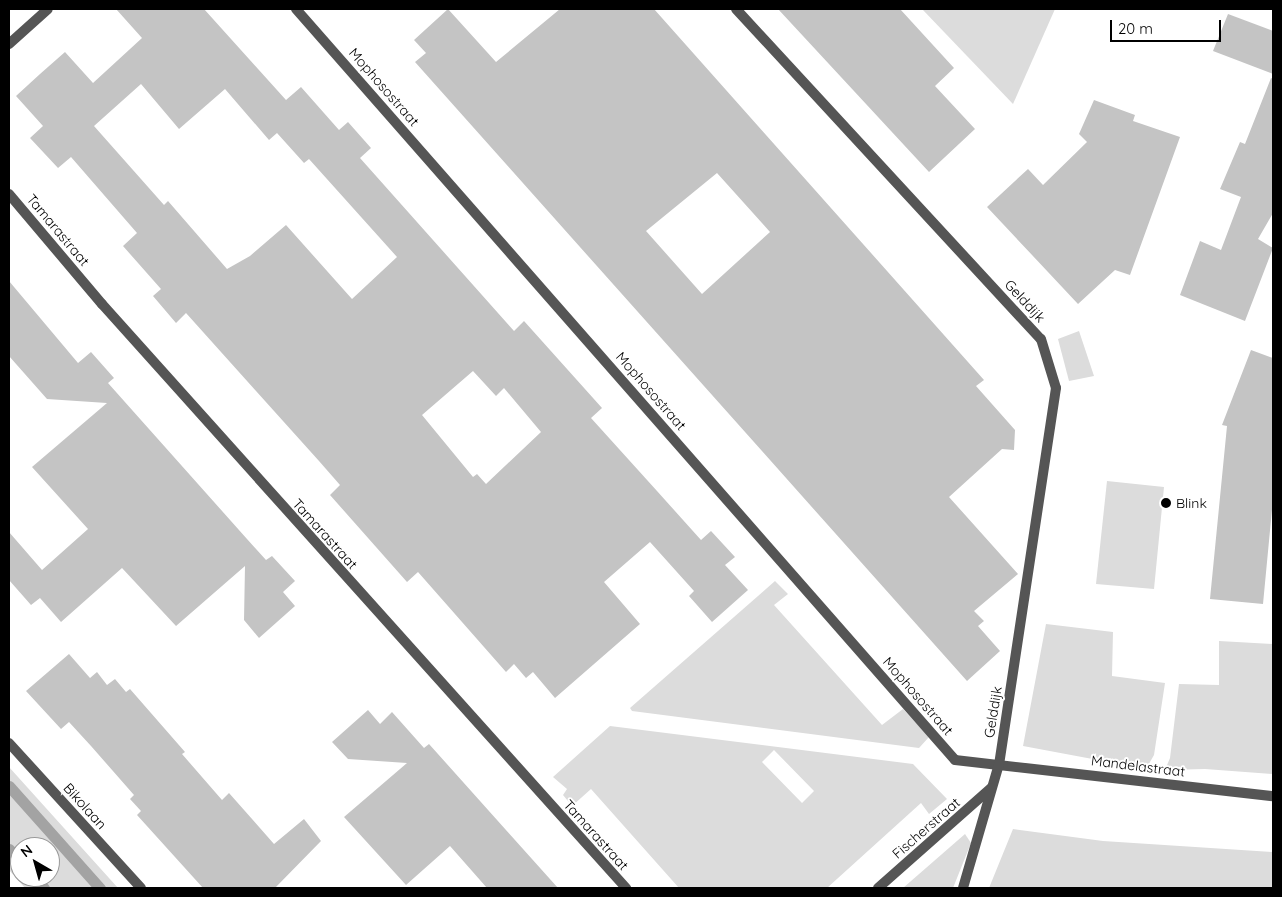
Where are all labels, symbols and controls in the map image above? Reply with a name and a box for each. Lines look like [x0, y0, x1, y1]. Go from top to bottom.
scale bar [1112, 10, 1223, 42]
text: 20 m [1118, 19, 1153, 38]
street label: Mophosostraat [345, 44, 423, 130]
street label: Tamarastraat [23, 191, 93, 269]
street label: Gelddijk [1001, 276, 1049, 326]
street label: Mophosostraat [612, 348, 690, 434]
street label: Tamarastraat [289, 495, 361, 573]
place label: Blink [1176, 495, 1207, 511]
marker: Blink [1160, 497, 1172, 509]
street label: Mophosostraat [879, 653, 957, 739]
street label: Gelddijk [981, 685, 1005, 739]
street label: Mandelastraat [1090, 752, 1186, 780]
street label: Bikolaan [60, 780, 110, 832]
street label: Fischerstraat [889, 794, 963, 862]
street label: Tamarastraat [560, 796, 632, 874]
north arrow [10, 837, 60, 887]
text: N [17, 841, 36, 861]

